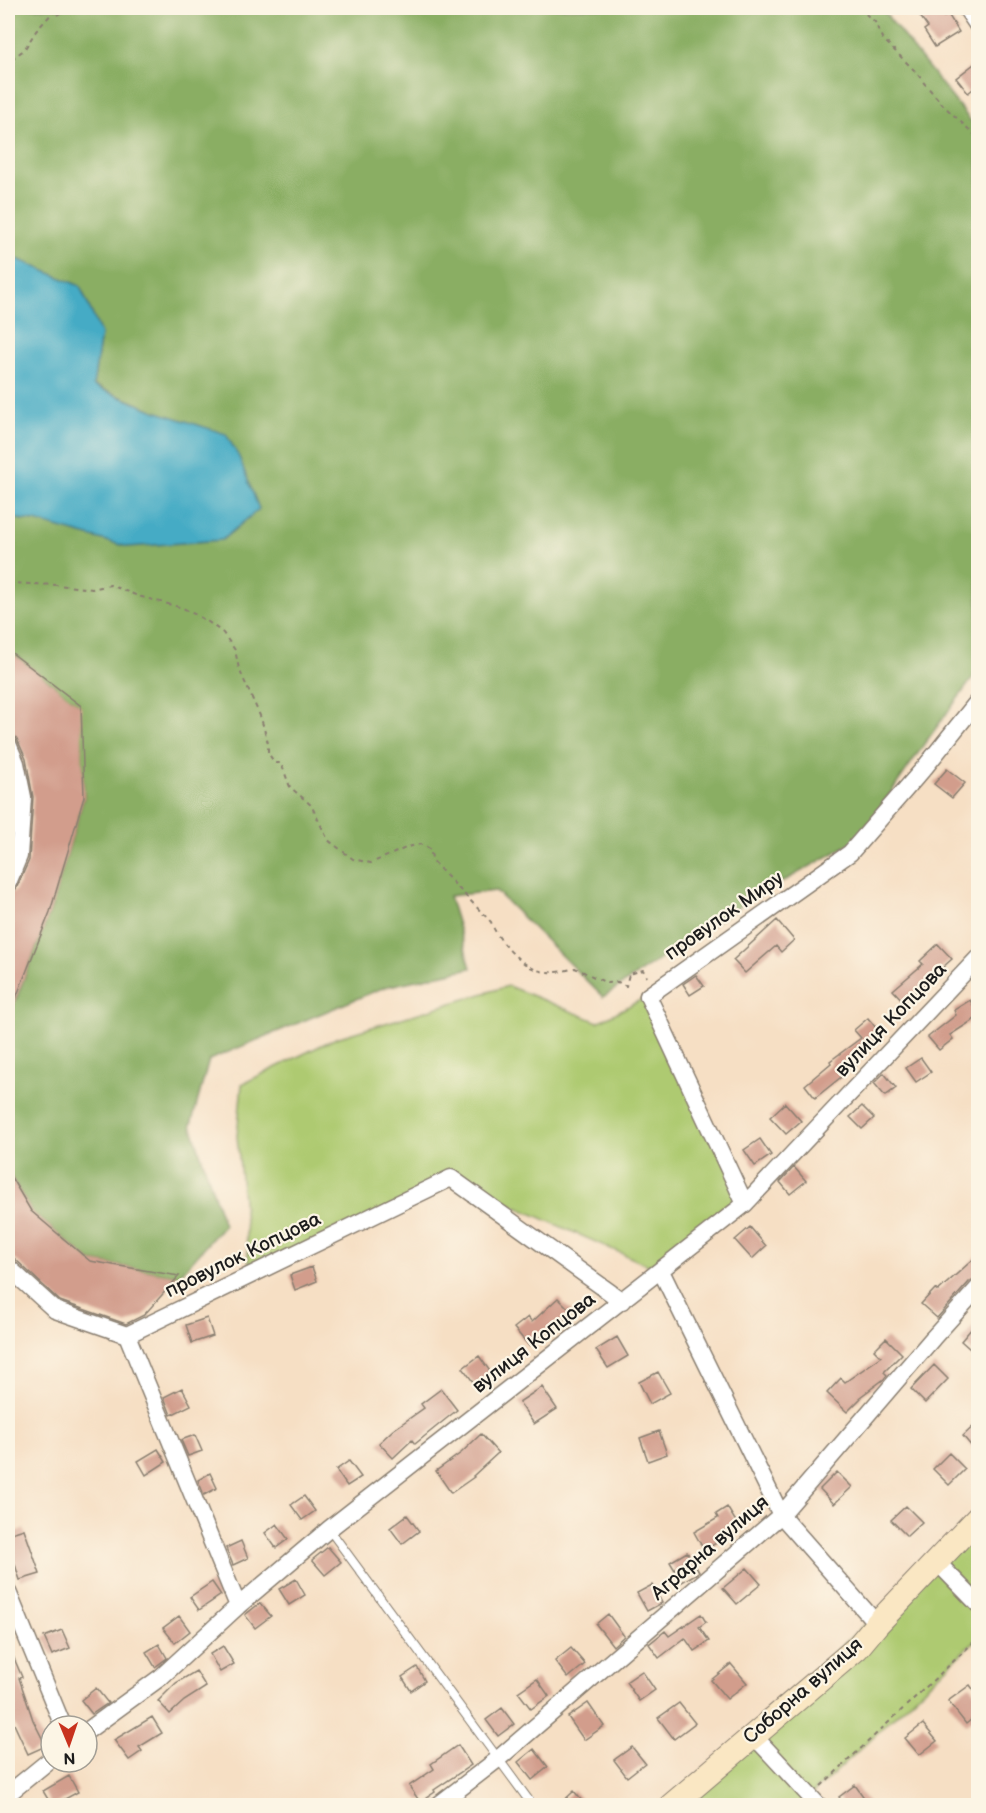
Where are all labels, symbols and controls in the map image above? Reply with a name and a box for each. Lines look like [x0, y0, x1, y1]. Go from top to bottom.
street label: провулок Миру [660, 866, 788, 966]
street label: вулиця Копцова [830, 958, 952, 1082]
street label: провулок Копцова [161, 1207, 325, 1303]
street label: вулиця Копцова [468, 1287, 601, 1399]
street label: Аграрна вулиця [646, 1490, 774, 1606]
street label: Соборна вулиця [738, 1633, 868, 1749]
north arrow [39, 1714, 99, 1774]
text: N [63, 1748, 76, 1767]

